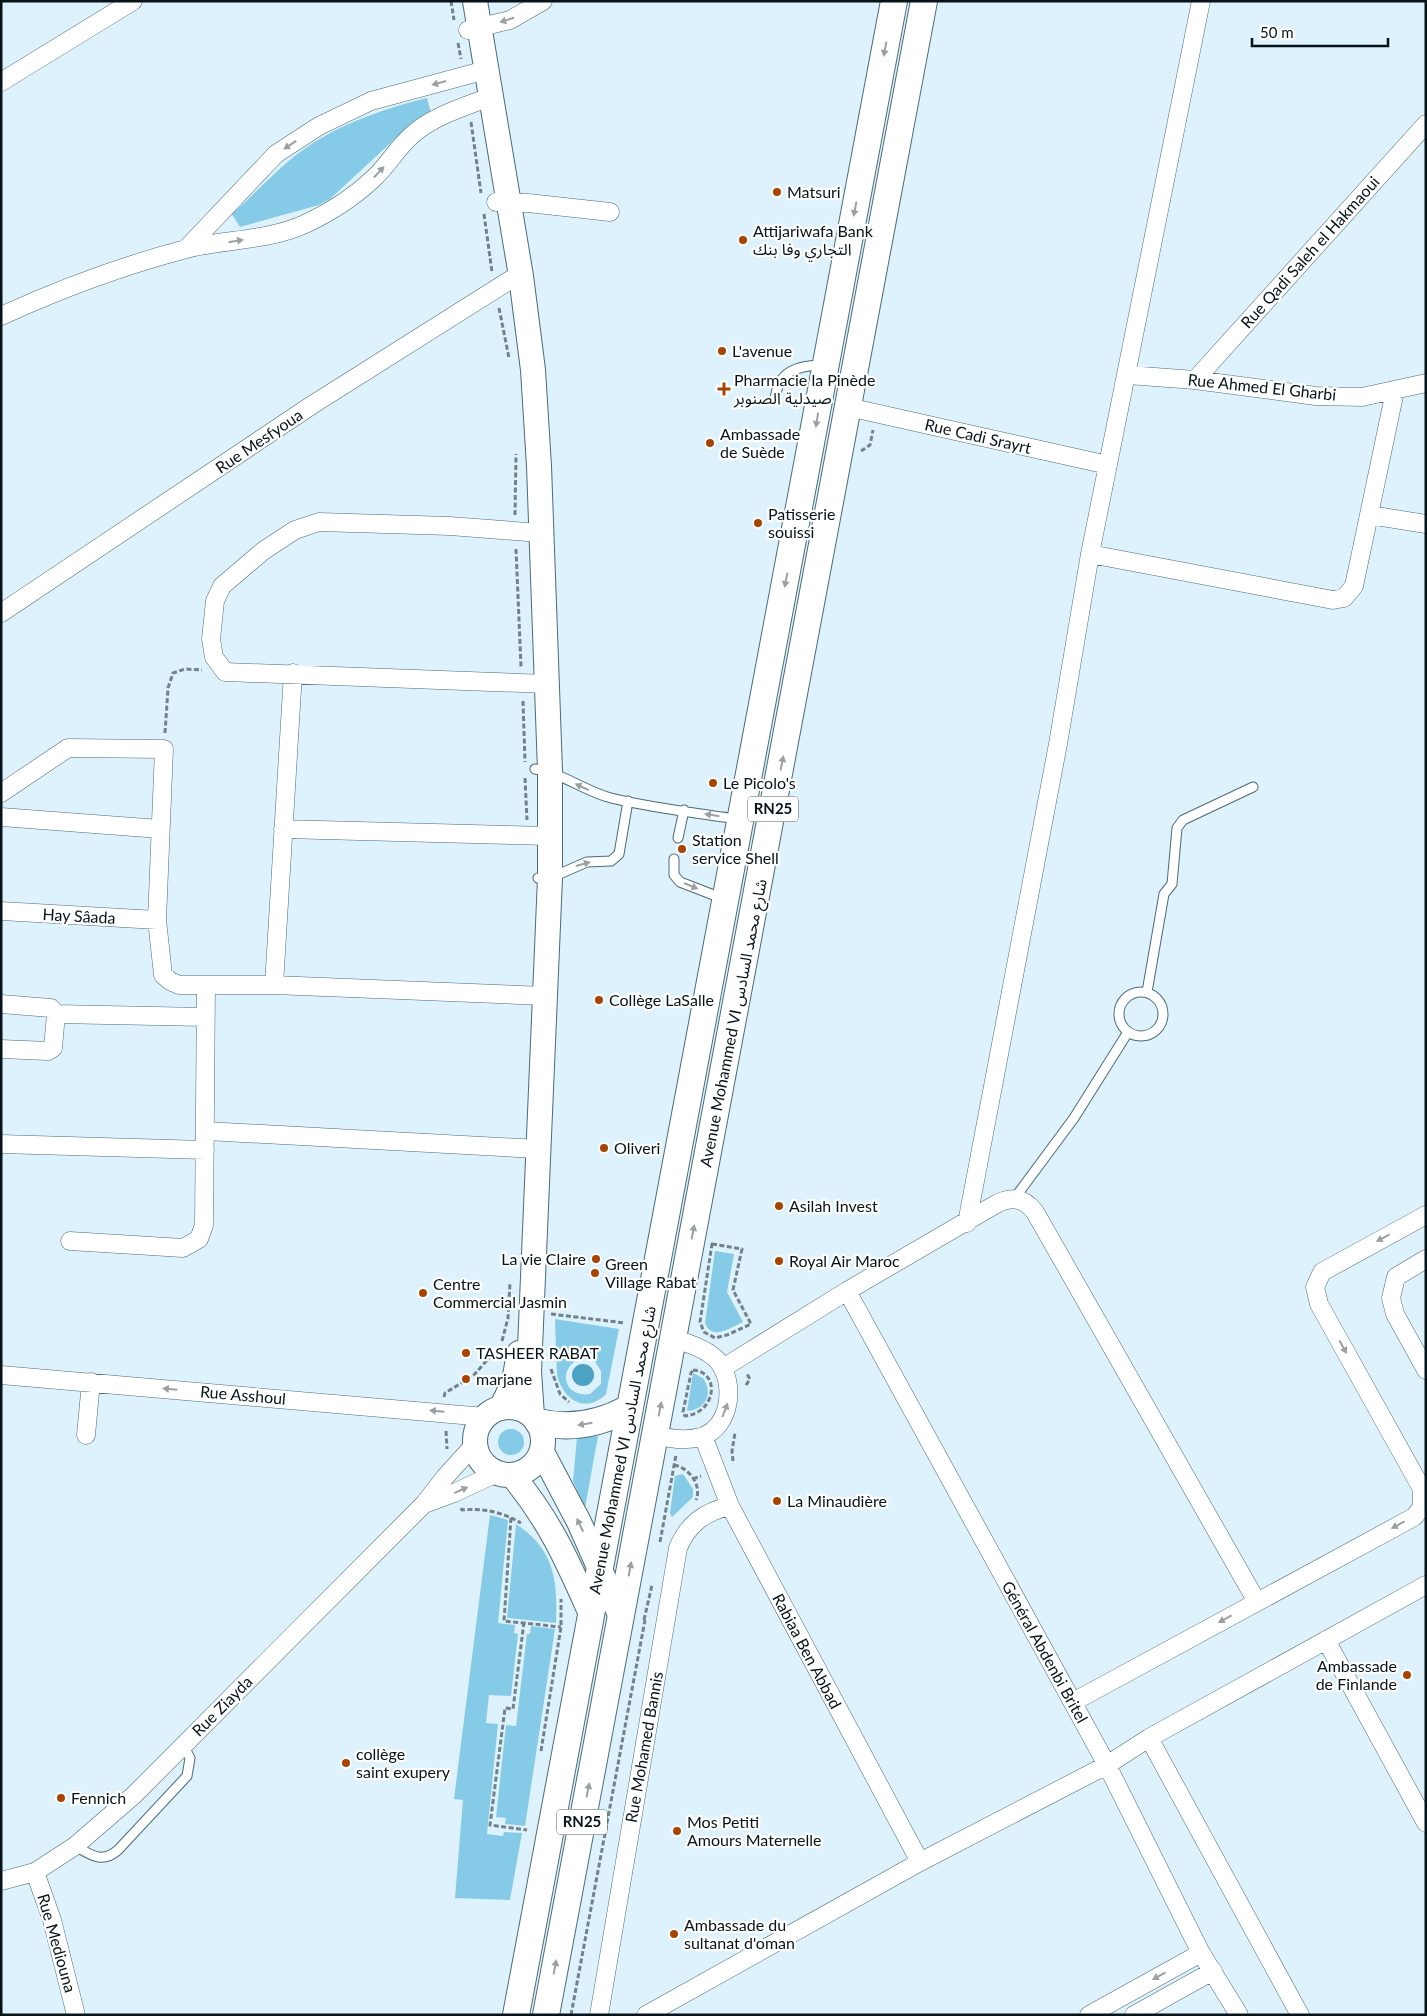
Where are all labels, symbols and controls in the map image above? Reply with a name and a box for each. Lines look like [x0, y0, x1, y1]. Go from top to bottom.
scale bar [1252, 15, 1388, 47]
one-way arrow [499, 16, 514, 24]
text: 50 m [1260, 23, 1294, 41]
one-way arrow [881, 42, 889, 58]
one-way arrow [432, 79, 447, 87]
one-way arrow [283, 140, 297, 149]
one-way arrow [373, 167, 385, 179]
street label: Rue Qadi Saleh el Hakmaoui [1236, 172, 1383, 331]
place label: Matsuri [787, 182, 841, 201]
marker: Matsuri [771, 186, 783, 198]
one-way arrow [851, 201, 859, 217]
place label: Attijariwafa Bank التجاري وفا بنك [753, 221, 874, 262]
marker: Attijariwafa Bank التجاري وفا بنك [737, 234, 749, 246]
one-way arrow [228, 236, 244, 244]
place label: L'avenue [732, 341, 792, 360]
marker: L'avenue [716, 345, 728, 357]
street label: Rue Ahmed El Gharbi [1187, 369, 1337, 404]
place label: Pharmacie la Pinède صيدلية الصنوبر [733, 370, 875, 408]
marker: Pharmacie la Pinède صيدلية الصنوبر [718, 383, 730, 395]
street label: Rue Mesfyoua [212, 405, 306, 477]
one-way arrow [812, 413, 820, 429]
street label: Rue Cadi Srayrt [923, 414, 1033, 457]
place label: Ambassade de Suède [720, 424, 800, 461]
marker: Ambassade de Suède [704, 437, 716, 449]
place label: Patisserie souissi [768, 504, 835, 541]
marker: Patisserie souissi [752, 517, 764, 529]
one-way arrow [782, 572, 790, 588]
one-way arrow [778, 755, 786, 771]
place label: Le Picolo's [723, 773, 796, 792]
marker: Le Picolo's [707, 777, 719, 789]
one-way arrow [575, 783, 589, 791]
road number: RN25 [748, 796, 798, 822]
one-way arrow [704, 811, 720, 819]
place label: Station service Shell [692, 830, 779, 867]
marker: Station service Shell [676, 843, 688, 855]
one-way arrow [576, 859, 591, 867]
street label: Avenue Mohammed VI شارع محمد السادس [695, 877, 774, 1169]
one-way arrow [684, 883, 699, 890]
street label: Hay Sâada [42, 904, 116, 927]
place label: Collège LaSalle [609, 990, 714, 1009]
marker: Collège LaSalle [593, 994, 605, 1006]
place label: Oliveri [614, 1138, 660, 1157]
marker: Oliveri [598, 1142, 610, 1154]
place label: Asilah Invest [789, 1196, 878, 1215]
marker: Asilah Invest [773, 1200, 785, 1212]
one-way arrow [690, 1224, 698, 1240]
one-way arrow [1375, 1234, 1390, 1242]
place label: La vie Claire [501, 1249, 586, 1268]
place label: Royal Air Maroc [789, 1251, 900, 1270]
marker: La vie Claire [590, 1253, 602, 1265]
place label: Green Village Rabat [605, 1254, 697, 1291]
marker: Royal Air Maroc [773, 1255, 785, 1267]
marker: Green Village Rabat [589, 1267, 601, 1279]
place label: Centre Commercial Jasmin [433, 1274, 567, 1311]
marker: Centre Commercial Jasmin [417, 1287, 429, 1299]
street label: Avenue Mohammed VI شارع محمد السادس [584, 1304, 663, 1596]
one-way arrow [1338, 1340, 1347, 1353]
place label: TASHEER RABAT [476, 1343, 599, 1362]
marker: TASHEER RABAT [460, 1347, 472, 1359]
place label: marjane [476, 1369, 532, 1388]
marker: marjane [460, 1373, 472, 1385]
street label: Rue Asshoul [199, 1381, 287, 1408]
one-way arrow [162, 1384, 178, 1392]
one-way arrow [656, 1402, 664, 1417]
one-way arrow [721, 1402, 729, 1417]
one-way arrow [429, 1407, 445, 1415]
one-way arrow [577, 1420, 593, 1428]
one-way arrow [454, 1486, 468, 1494]
place label: La Minaudière [787, 1491, 887, 1510]
marker: La Minaudière [771, 1495, 783, 1507]
one-way arrow [576, 1518, 584, 1532]
one-way arrow [1391, 1521, 1406, 1529]
one-way arrow [627, 1561, 635, 1577]
street label: Général Abdenbi Britel [999, 1578, 1092, 1726]
street label: Rabiaa Ben Abbad [769, 1590, 846, 1711]
one-way arrow [1217, 1615, 1232, 1623]
place label: Ambassade de Finlande [1316, 1656, 1397, 1693]
marker: Ambassade de Finlande [1401, 1669, 1413, 1681]
street label: Rue Mohamed Bannis [621, 1670, 666, 1824]
street label: Rue Ziayda [188, 1672, 256, 1740]
place label: collège saint exupery [356, 1744, 451, 1781]
marker: collège saint exupery [340, 1757, 352, 1769]
one-way arrow [585, 1782, 593, 1798]
place label: Fennich [71, 1788, 126, 1807]
marker: Fennich [55, 1792, 67, 1804]
road number: RN25 [557, 1810, 607, 1834]
place label: Mos Petiti Amours Maternelle [687, 1812, 822, 1849]
marker: Mos Petiti Amours Maternelle [671, 1825, 683, 1837]
street label: Rue Mediouna [34, 1891, 81, 1994]
place label: Ambassade du sultanat d'oman [684, 1915, 795, 1952]
marker: Ambassade du sultanat d'oman [668, 1928, 680, 1940]
one-way arrow [552, 1958, 560, 1974]
one-way arrow [1151, 1972, 1166, 1980]

